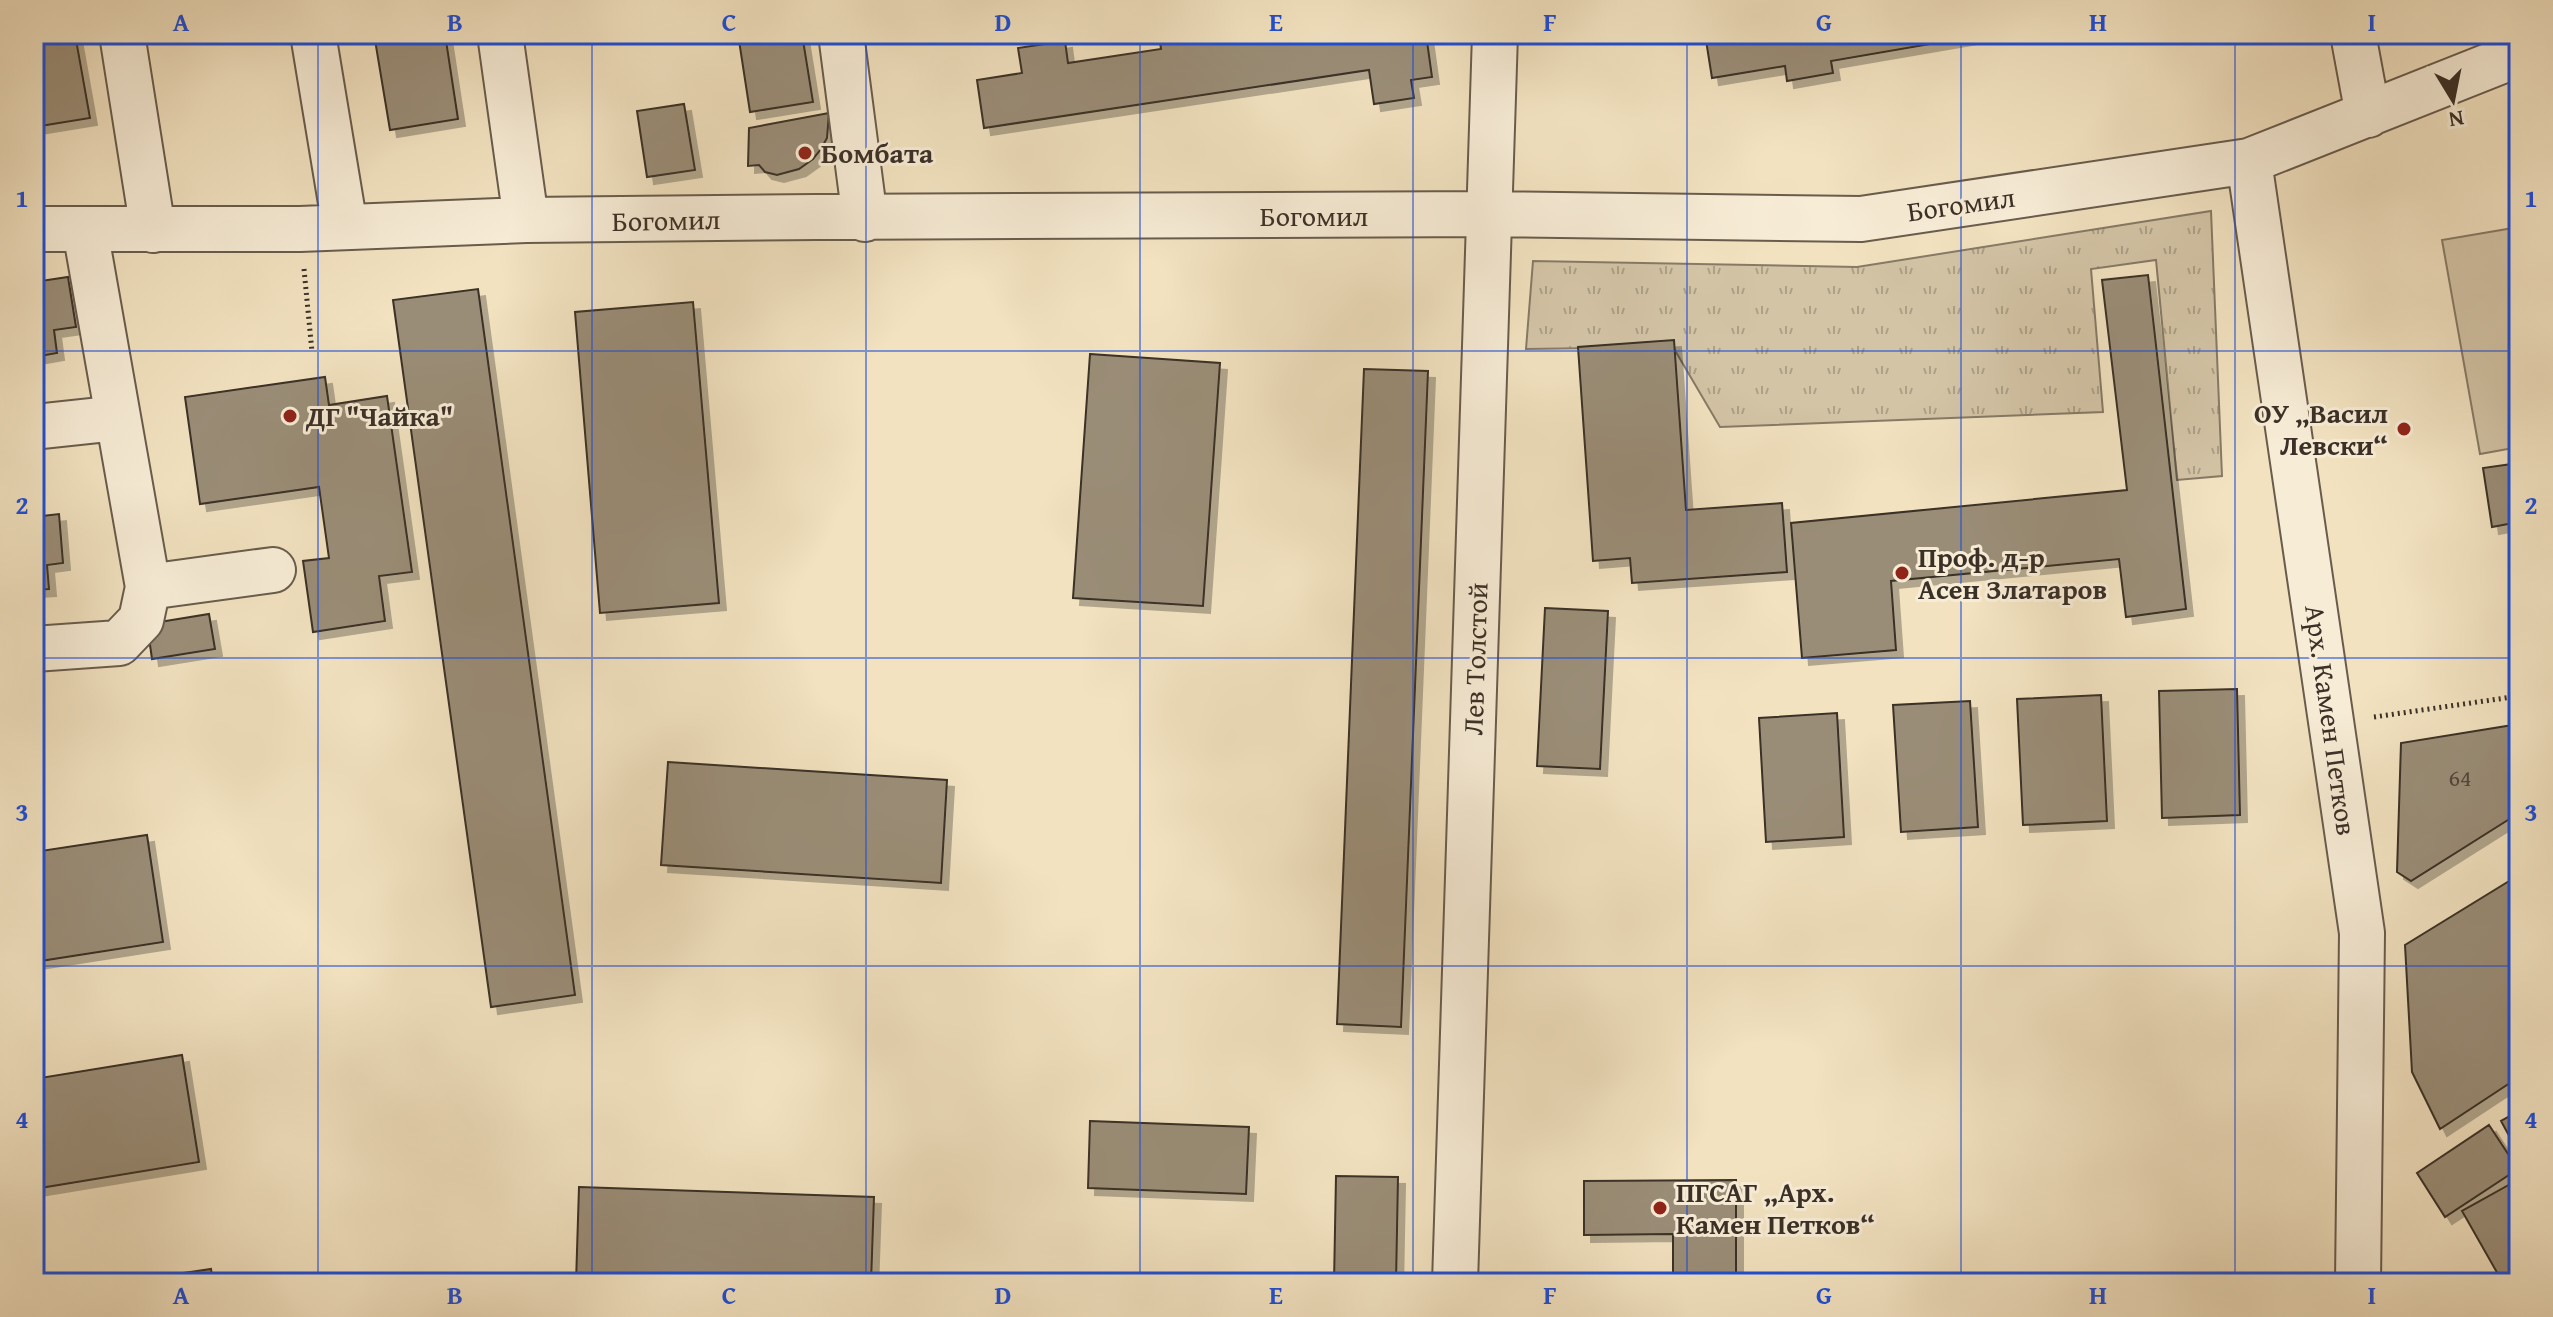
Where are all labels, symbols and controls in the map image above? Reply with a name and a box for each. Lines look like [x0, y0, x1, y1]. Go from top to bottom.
text: A [173, 2, 190, 41]
text: B [447, 2, 463, 41]
text: C [722, 2, 736, 41]
text: D [995, 2, 1011, 41]
text: E [1269, 2, 1283, 41]
text: F [1543, 2, 1557, 41]
text: G [1816, 2, 1832, 41]
text: H [2089, 2, 2107, 41]
text: I [2368, 2, 2376, 41]
north arrow [2413, 60, 2493, 140]
text: N [2446, 103, 2466, 137]
place label: Бомбата [821, 132, 934, 173]
marker: Бомбата [796, 144, 814, 162]
street label: Богомил [1904, 176, 2017, 231]
text: 1 [15, 178, 29, 217]
text: 1 [2524, 178, 2538, 217]
street label: Богомил [1260, 195, 1368, 236]
street label: Богомил [611, 198, 721, 241]
place label: ОУ „Васил Левски“ [2254, 392, 2388, 465]
place label: ДГ "Чайка" [305, 395, 453, 436]
marker: ДГ "Чайка" [281, 407, 299, 425]
marker: ОУ „Васил Левски“ [2395, 420, 2413, 438]
text: 2 [15, 485, 29, 524]
text: 2 [2524, 485, 2538, 524]
place label: Проф. д-р Асен Златаров [1918, 536, 2107, 609]
marker: Проф. д-р Асен Златаров [1893, 564, 1911, 582]
street label: Лев Толстой [1451, 582, 1498, 736]
street label: Арх. Камен Петков [2295, 602, 2368, 838]
house number: 64 [2448, 760, 2472, 795]
text: 3 [15, 792, 29, 831]
text: 3 [2524, 792, 2538, 831]
text: 4 [15, 1099, 29, 1138]
text: 4 [2524, 1099, 2538, 1138]
place label: ПГСАГ „Арх. Камен Петков“ [1676, 1171, 1875, 1244]
marker: ПГСАГ „Арх. Камен Петков“ [1651, 1199, 1669, 1217]
text: A [173, 1275, 190, 1314]
text: B [447, 1275, 463, 1314]
text: C [722, 1275, 736, 1314]
text: D [995, 1275, 1011, 1314]
text: E [1269, 1275, 1283, 1314]
text: F [1543, 1275, 1557, 1314]
text: G [1816, 1275, 1832, 1314]
text: H [2089, 1275, 2107, 1314]
text: I [2368, 1275, 2376, 1314]

